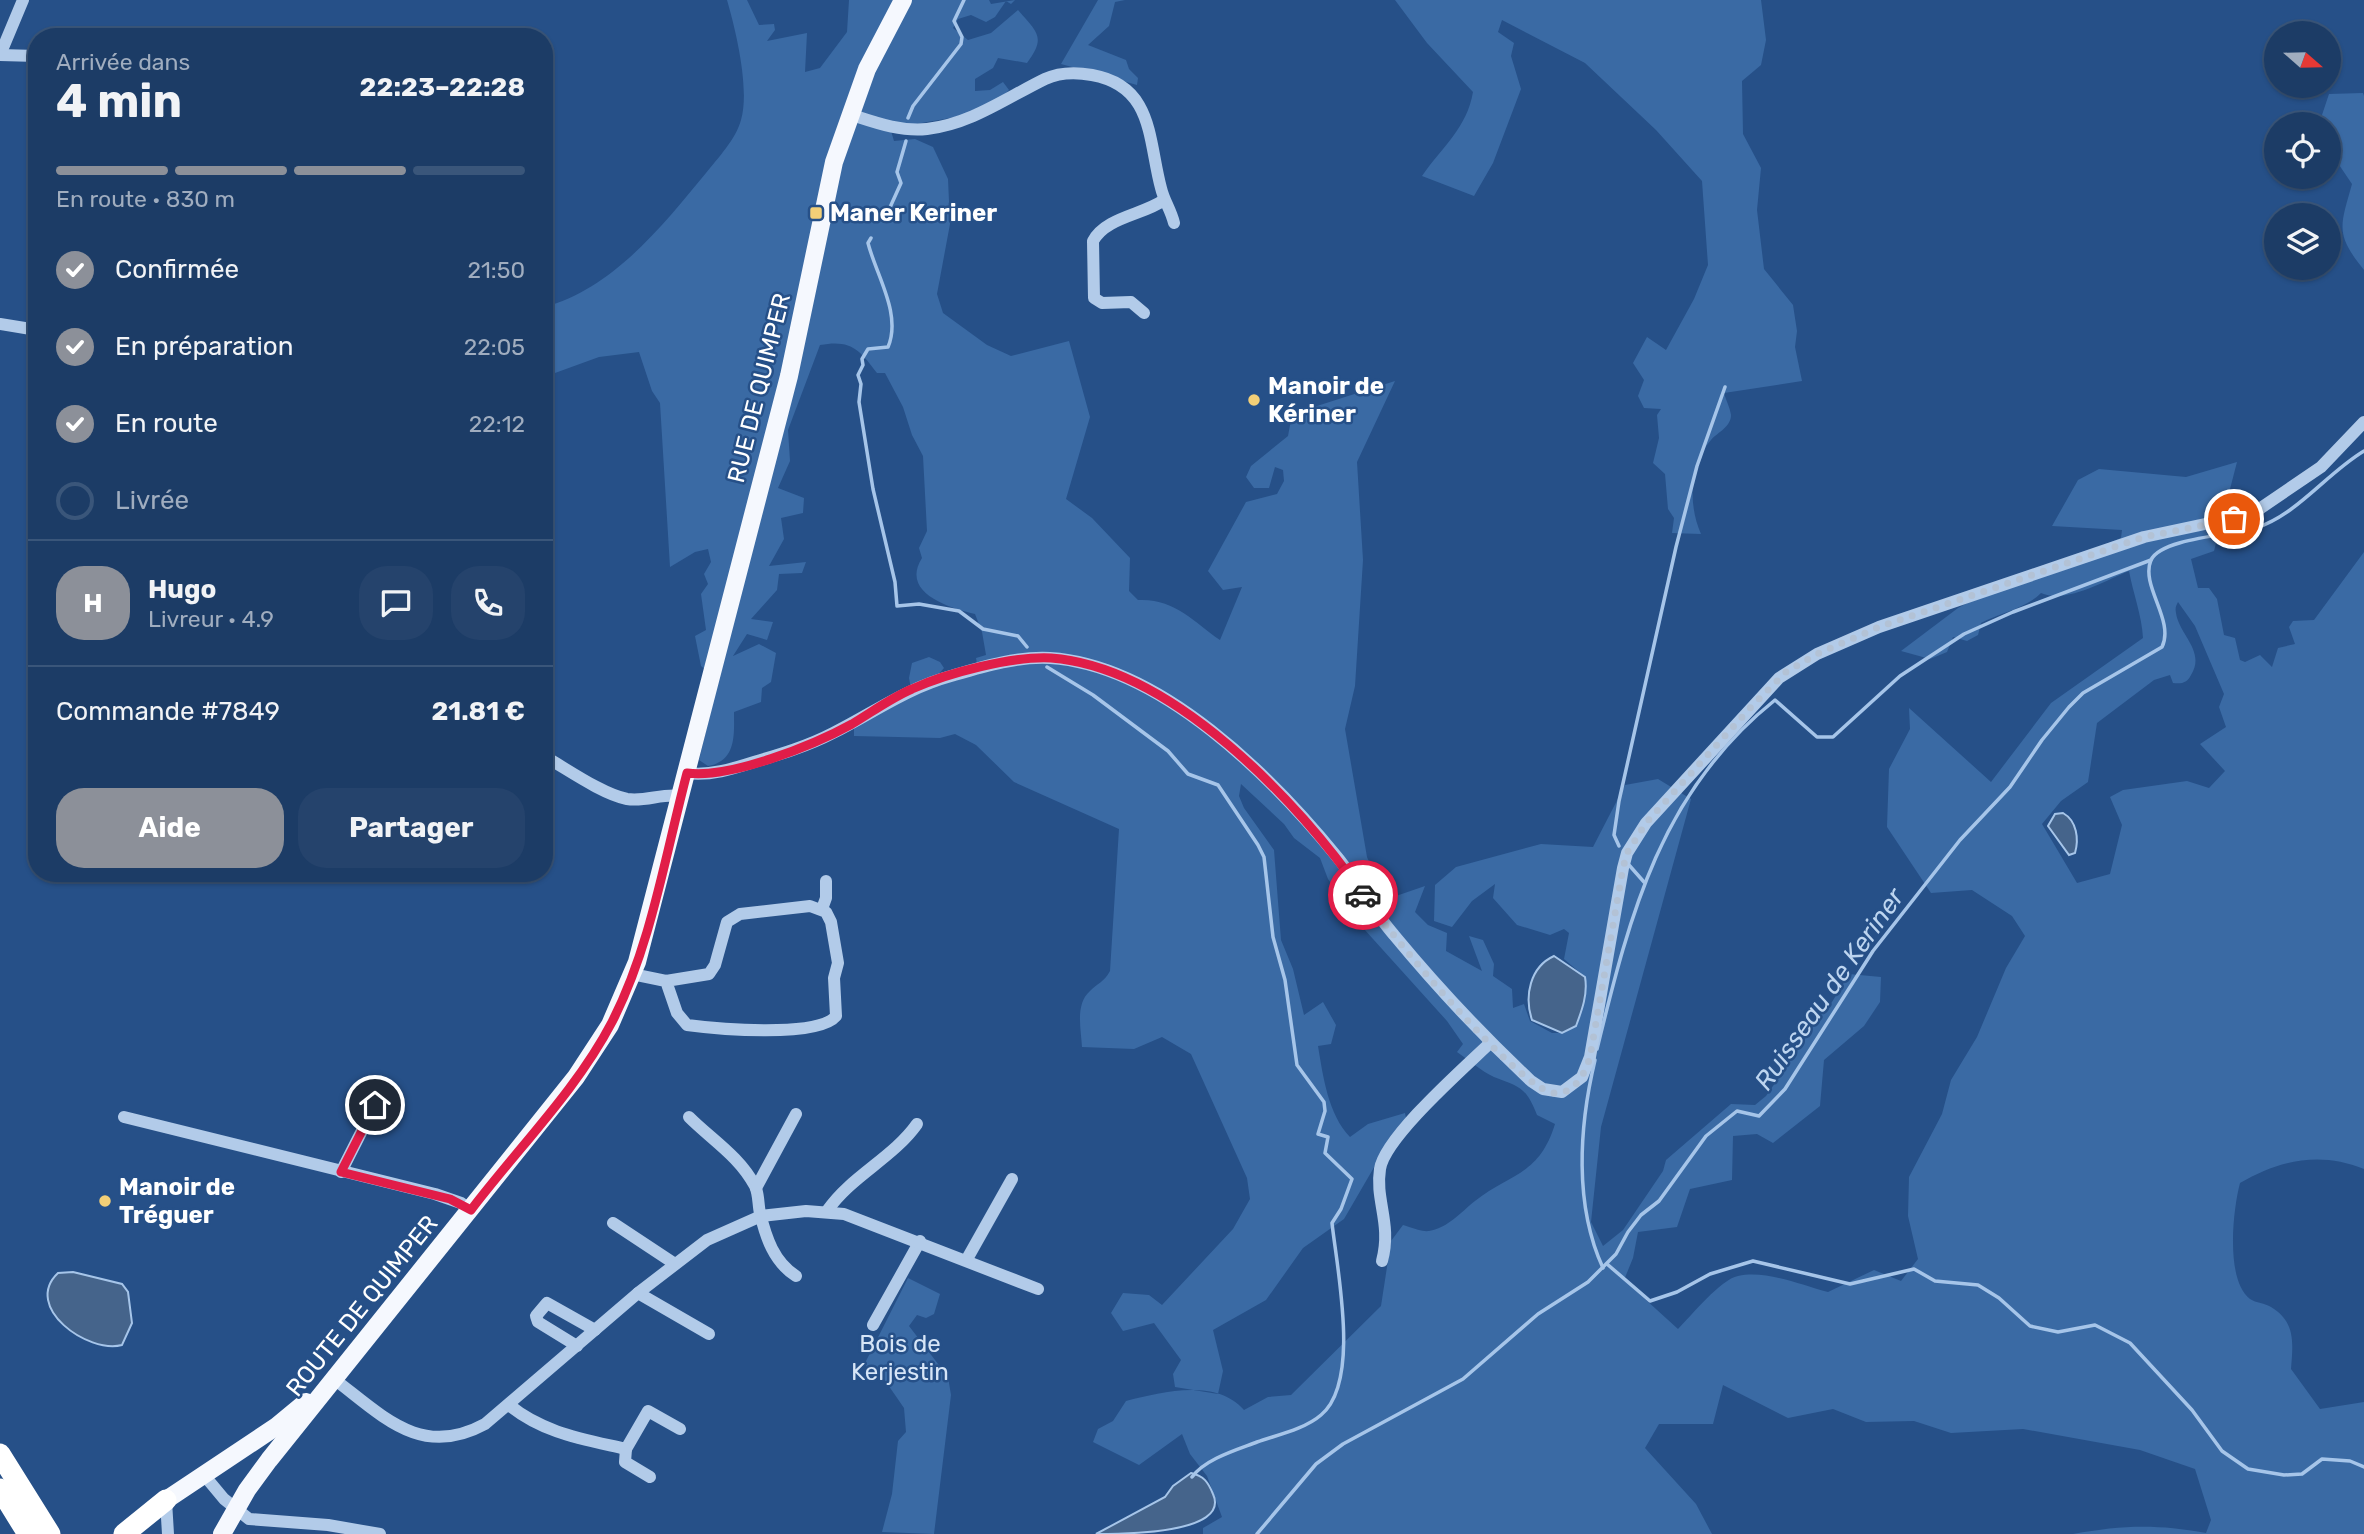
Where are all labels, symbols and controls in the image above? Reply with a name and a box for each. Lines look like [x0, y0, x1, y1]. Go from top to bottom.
north arrow [2264, 21, 2342, 98]
map controls [2264, 21, 2341, 280]
text: Arrivée dans [56, 48, 190, 76]
text: 22:23–22:28 [360, 72, 525, 103]
text: 4 min [56, 74, 182, 129]
button: locate [2264, 112, 2341, 189]
text: En route · 830 m [56, 185, 235, 213]
place label: Maner Keriner [830, 199, 997, 227]
button: layers [2264, 203, 2341, 280]
marker: Maner Keriner [808, 205, 824, 221]
icon: check [56, 251, 94, 289]
text: Confirmée [115, 254, 239, 285]
text: 21:50 [468, 256, 525, 284]
street label: RUE DE QUIMPER [722, 290, 796, 486]
icon: check [56, 328, 94, 366]
text: En préparation [115, 331, 293, 362]
text: 22:05 [464, 333, 525, 361]
place label: Manoir de Kériner [1268, 372, 1384, 428]
marker: Manoir de Kériner [1246, 392, 1262, 408]
icon: check [56, 405, 94, 443]
text: En route [115, 408, 218, 439]
text: 22:12 [469, 410, 525, 438]
text: Livrée [115, 485, 189, 516]
pin [2204, 489, 2264, 549]
icon: bag [2215, 500, 2253, 538]
button: chat [359, 566, 433, 640]
button: phone [451, 566, 525, 640]
text: Hugo [148, 574, 216, 605]
text: H [83, 588, 103, 619]
text: Livreur · 4.9 [148, 605, 274, 633]
text: Commande #7849 [56, 696, 280, 727]
text: 21.81 € [431, 696, 525, 727]
button: Aide [56, 788, 284, 868]
button: Partager [298, 788, 525, 868]
courier [1328, 860, 1398, 930]
icon: car [1344, 876, 1382, 914]
water label: Ruisseau de Keriner [1748, 882, 1911, 1096]
pin [345, 1075, 405, 1135]
icon: home [356, 1086, 394, 1124]
place label: Manoir de Tréguer [119, 1173, 235, 1229]
marker: Manoir de Tréguer [97, 1193, 113, 1209]
street label: ROUTE DE QUIMPER [281, 1210, 443, 1402]
park label: Bois de Kerjestin [851, 1330, 949, 1386]

